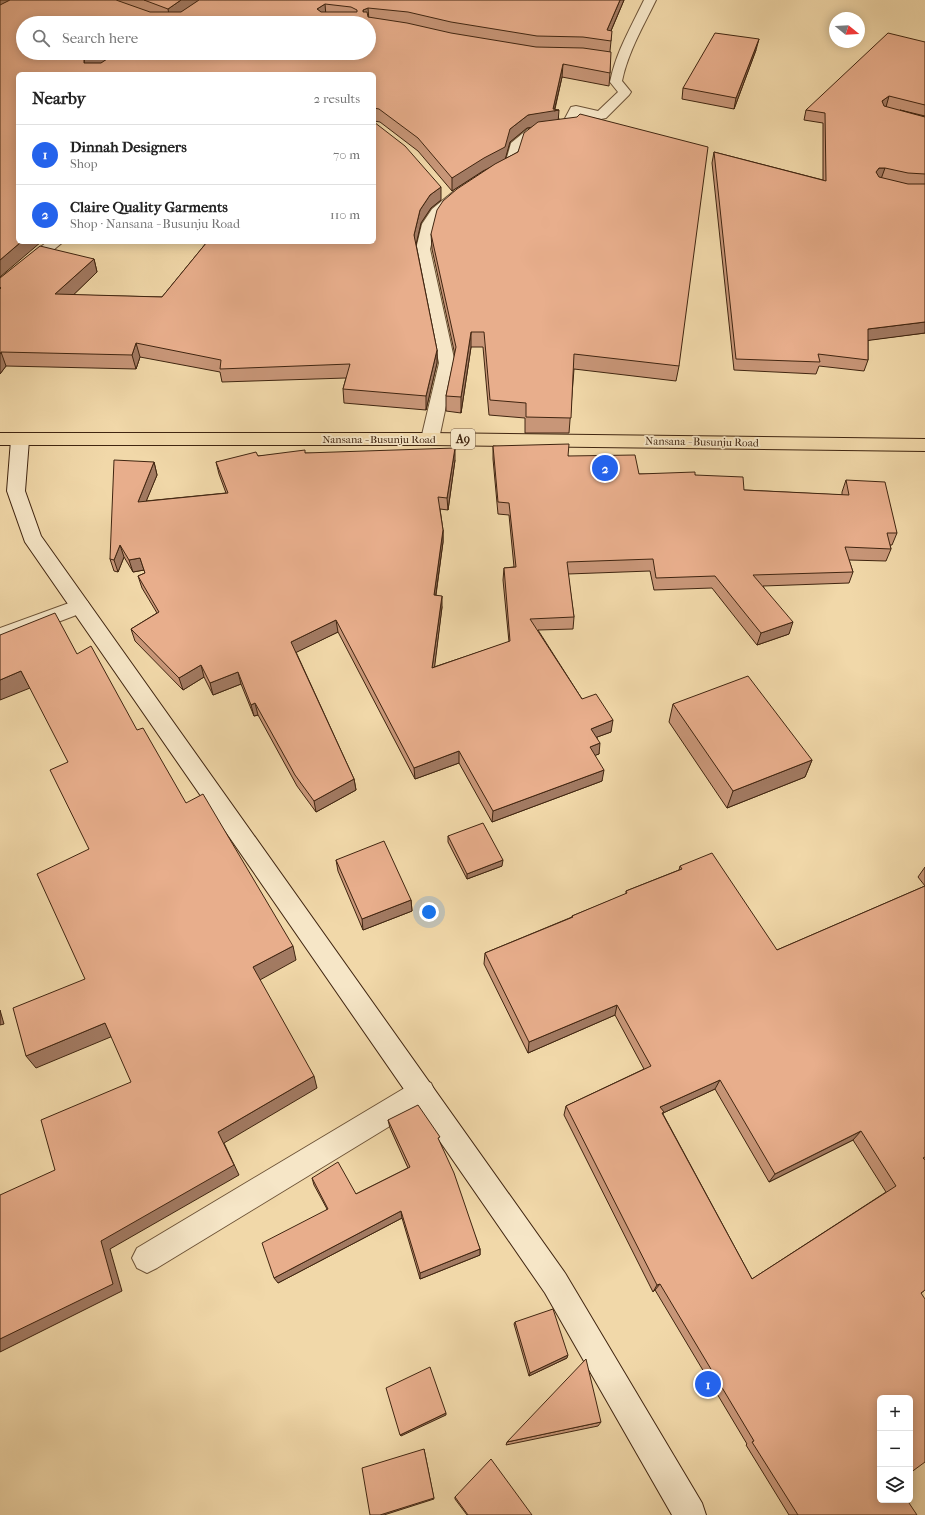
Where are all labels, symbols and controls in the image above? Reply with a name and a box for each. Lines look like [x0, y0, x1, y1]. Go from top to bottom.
north arrow [829, 12, 865, 48]
search box [16, 16, 376, 60]
icon: search [30, 27, 52, 49]
text: Search here [62, 29, 138, 47]
text: Nearby [32, 88, 86, 108]
text: 2 results [314, 91, 360, 106]
text: Dinnah Designers [70, 138, 187, 156]
text: 1 [43, 147, 47, 162]
text: 70 m [333, 147, 360, 162]
text: Shop [70, 156, 98, 171]
text: Claire Quality Garments [70, 198, 228, 216]
text: 2 [42, 207, 48, 222]
text: 110 m [330, 207, 360, 222]
text: Shop · Nansana - Busunju Road [70, 216, 240, 231]
road number: A9 [451, 429, 475, 449]
street label: Nansana - Busunju Road [322, 433, 437, 446]
street label: Nansana - Busunju Road [645, 435, 760, 450]
pin: 2 [592, 453, 618, 483]
your location [419, 902, 439, 922]
pin: 1 [695, 1369, 721, 1399]
map controls [877, 1395, 913, 1503]
button: + [877, 1395, 913, 1431]
button: − [877, 1431, 913, 1467]
button: layers [877, 1467, 913, 1503]

